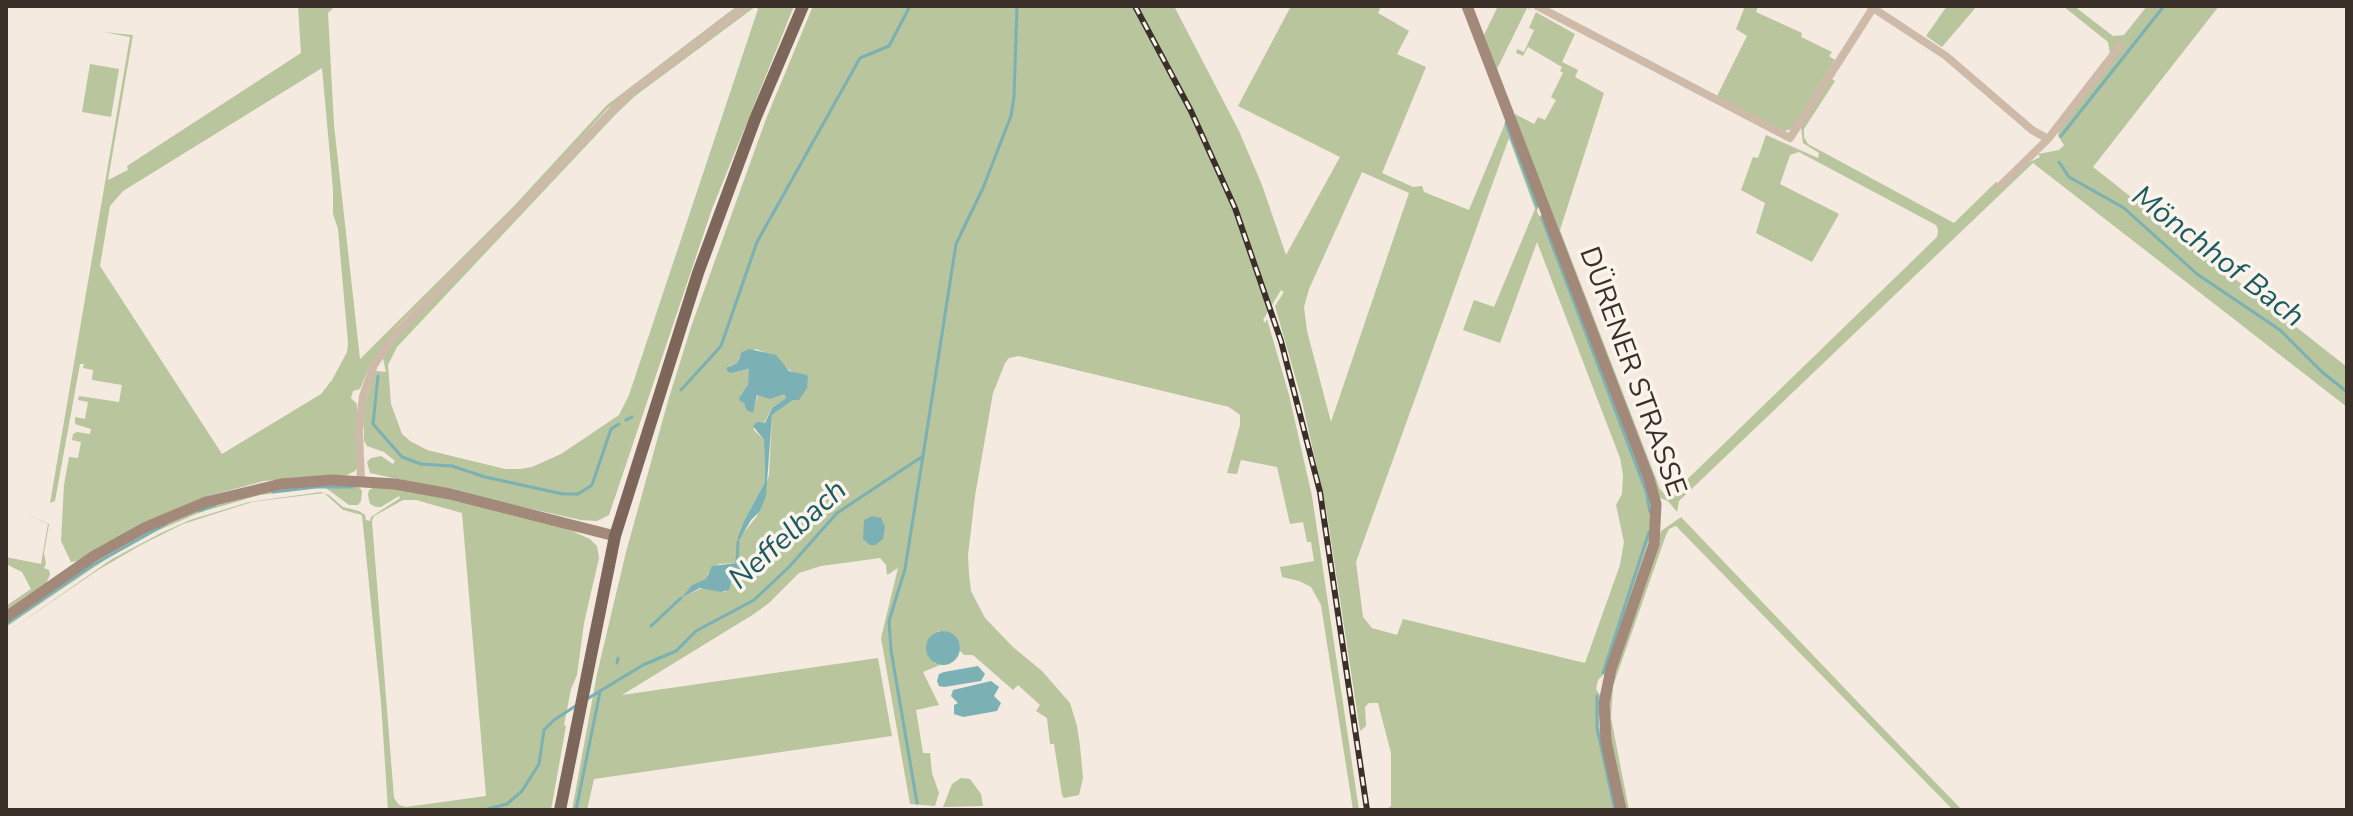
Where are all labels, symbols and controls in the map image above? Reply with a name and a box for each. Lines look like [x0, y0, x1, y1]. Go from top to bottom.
water label: Mönchhof Bach [2124, 180, 2310, 336]
street label: DÜRENER STRASSE [1570, 243, 1692, 501]
water label: Neffelbach [723, 474, 855, 598]

